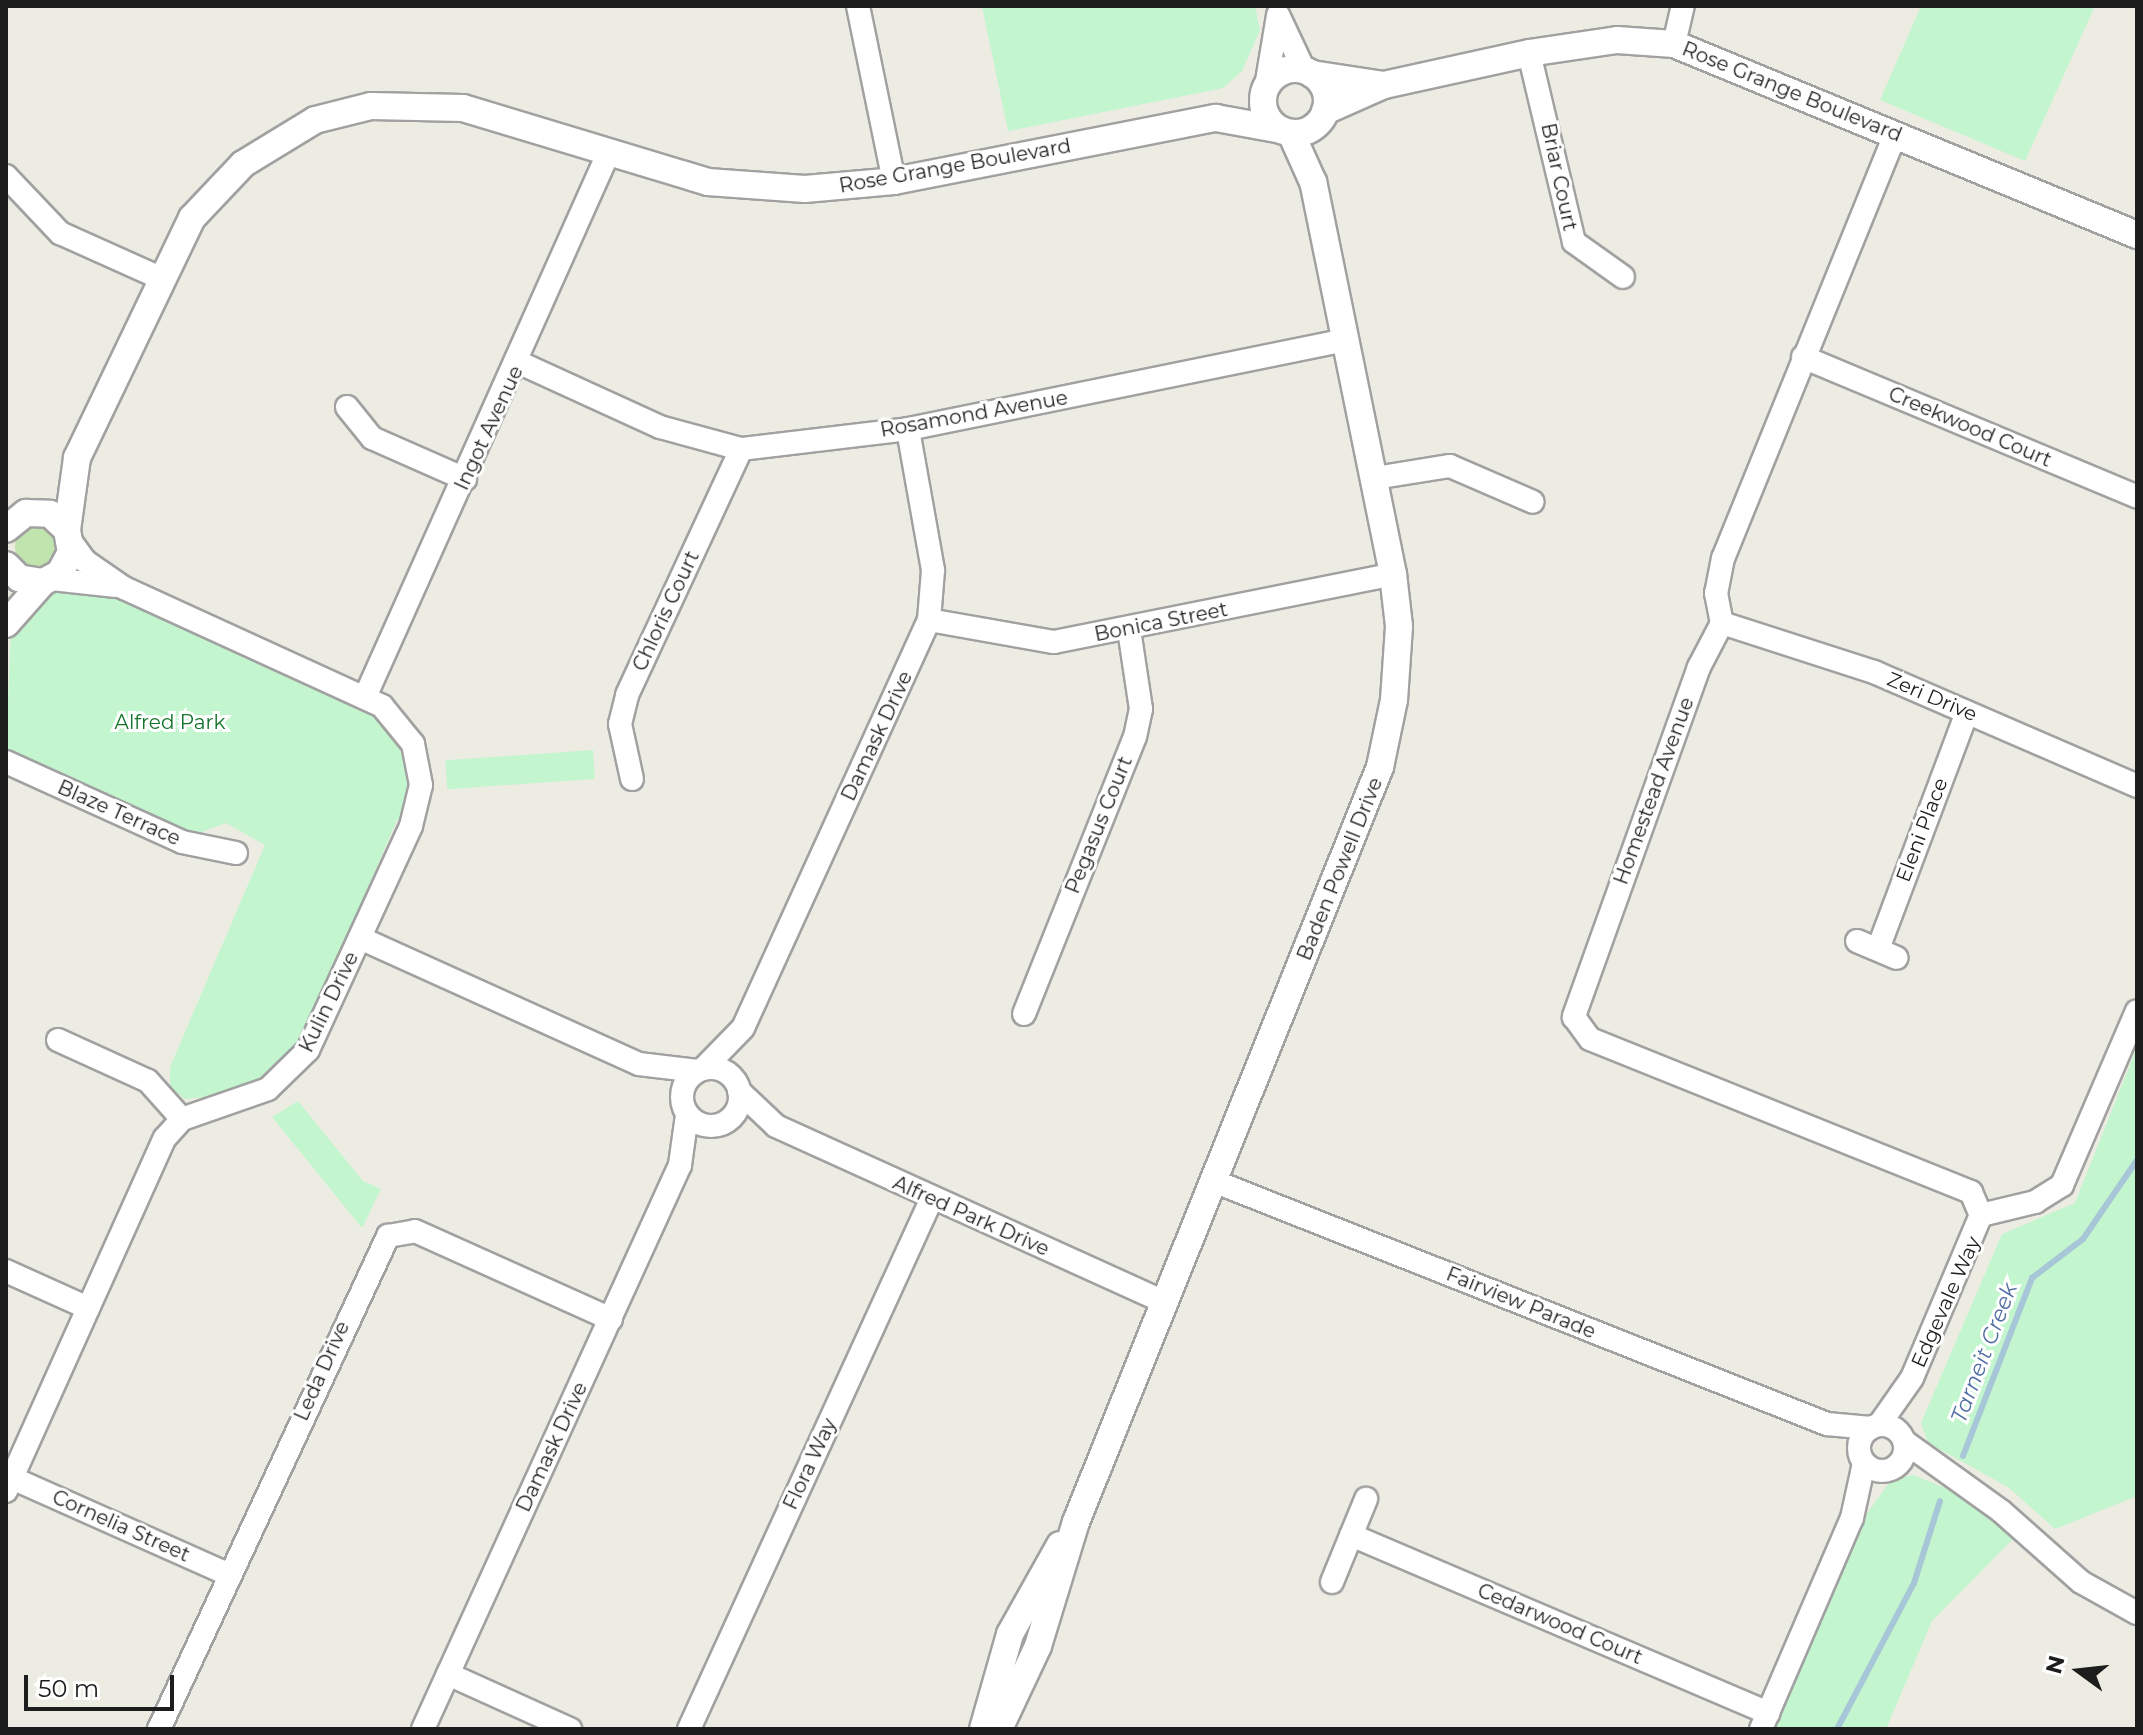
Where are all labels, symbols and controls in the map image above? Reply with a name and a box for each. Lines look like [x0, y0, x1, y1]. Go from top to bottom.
street label: Rose Grange Boulevard [1679, 37, 1905, 147]
street label: Briar Court [1536, 121, 1582, 233]
street label: Rose Grange Boulevard [837, 134, 1073, 198]
street label: Ingot Avenue [450, 362, 528, 494]
street label: Creekwood Court [1885, 382, 2055, 472]
street label: Rosamond Avenue [878, 386, 1070, 442]
street label: Chloris Court [628, 547, 704, 675]
street label: Bonica Street [1092, 597, 1230, 647]
street label: Damask Drive [836, 667, 918, 805]
street label: Zeri Drive [1883, 667, 1981, 727]
street label: Homestead Avenue [1609, 694, 1699, 888]
park label: Alfred Park [115, 710, 225, 734]
street label: Pegasus Court [1061, 753, 1137, 897]
street label: Baden Powell Drive [1292, 774, 1388, 964]
street label: Blaze Terrace [54, 775, 184, 851]
street label: Eleni Place [1891, 775, 1953, 885]
street label: Kulin Drive [294, 948, 364, 1056]
street label: Alfred Park Drive [889, 1171, 1053, 1261]
street label: Edgevale Way [1906, 1233, 1986, 1371]
street label: Fairview Parade [1443, 1262, 1599, 1344]
water label: Tarneit Creek [1945, 1279, 2023, 1427]
street label: Leda Drive [289, 1317, 355, 1425]
street label: Damask Drive [511, 1378, 593, 1516]
street label: Flora Way [778, 1414, 842, 1514]
street label: Cornelia Street [49, 1485, 193, 1567]
street label: Cedarwood Court [1474, 1578, 1646, 1670]
north arrow [2039, 1631, 2119, 1711]
text: N [2040, 1653, 2071, 1677]
scale bar [28, 1659, 178, 1709]
text: 50 m [38, 1674, 99, 1703]

